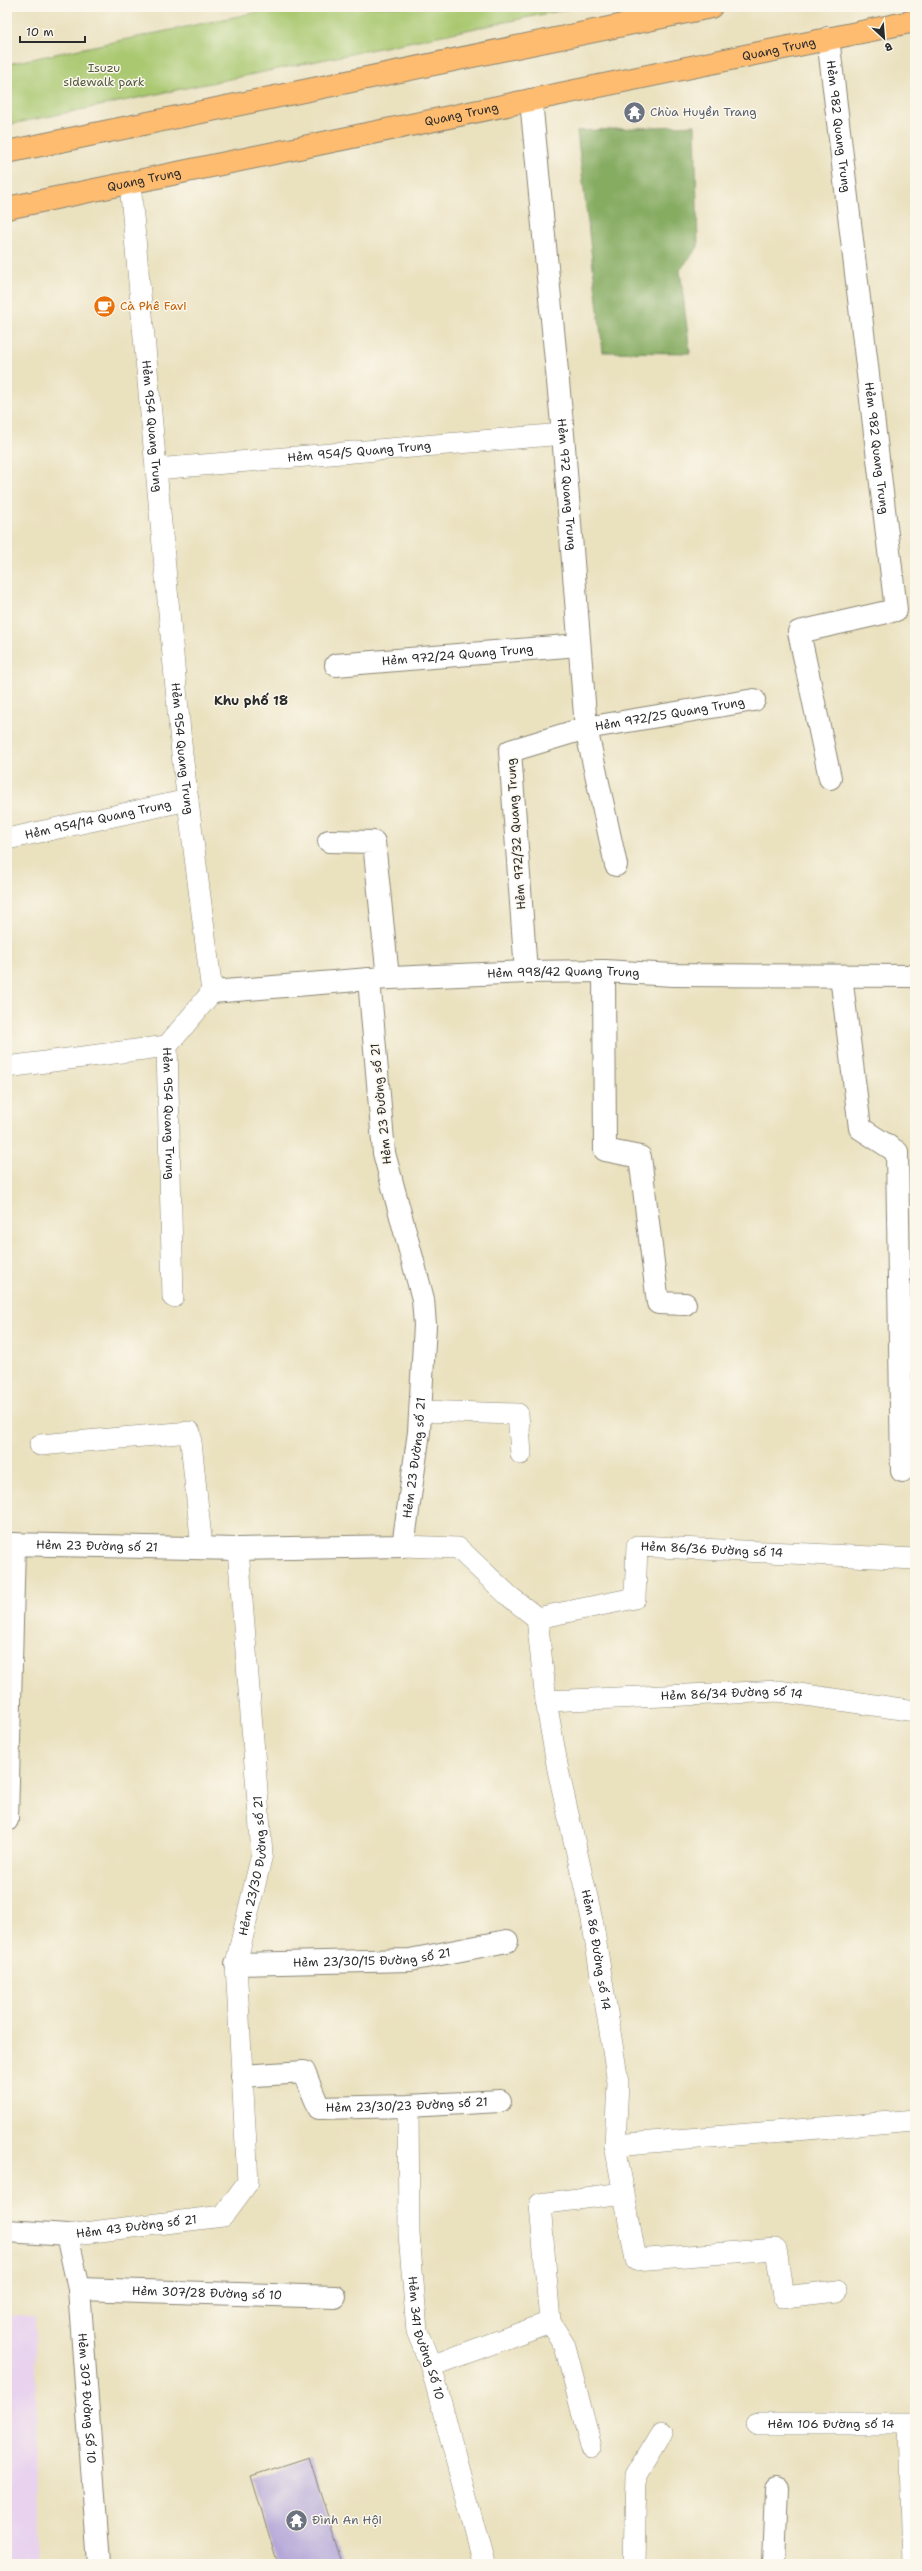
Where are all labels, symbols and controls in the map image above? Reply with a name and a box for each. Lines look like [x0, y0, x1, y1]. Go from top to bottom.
scale bar [20, 18, 85, 44]
north arrow [864, 18, 904, 58]
text: 10 m [26, 24, 54, 40]
street label: Quang Trung [741, 34, 817, 64]
text: B [882, 38, 895, 55]
street label: Hẻm 982 Quang Trung [823, 59, 854, 193]
park label: Isuzu sidewalk park [63, 60, 145, 90]
street label: Quang Trung [423, 99, 500, 130]
temple icon: Chùa Huyền Trang [621, 99, 647, 125]
place label: Chùa Huyền Trang [650, 104, 757, 120]
street label: Quang Trung [106, 164, 182, 195]
cafe icon: Cà Phê Favi [91, 293, 117, 319]
place label: Cà Phê Favi [120, 298, 187, 314]
street label: Hẻm 954 Quang Trung [138, 359, 166, 493]
street label: Hẻm 982 Quang Trung [861, 381, 893, 515]
street label: Hẻm 972 Quang Trung [554, 418, 580, 551]
street label: Hẻm 954/5 Quang Trung [287, 437, 432, 466]
street label: Hẻm 972/24 Quang Trung [381, 641, 534, 669]
street label: Hẻm 954 Quang Trung [168, 682, 198, 815]
district label: Khu phố 18 [214, 692, 288, 709]
street label: Hẻm 972/25 Quang Trung [594, 694, 746, 734]
street label: Hẻm 972/32 Quang Trung [503, 758, 529, 910]
street label: Hẻm 954/14 Quang Trung [23, 796, 173, 843]
street label: Hẻm 998/42 Quang Trung [487, 963, 640, 982]
street label: Hẻm 23 Đường số 21 [367, 1043, 395, 1165]
street label: Hẻm 954 Quang Trung [159, 1047, 178, 1180]
street label: Hẻm 23 Đường số 21 [399, 1397, 429, 1519]
street label: Hẻm 23 Đường số 21 [36, 1537, 158, 1555]
street label: Hẻm 86/36 Đường số 14 [640, 1538, 783, 1561]
street label: Hẻm 86/34 Đường số 14 [660, 1683, 804, 1704]
street label: Hẻm 23/30 Đường số 21 [235, 1795, 270, 1937]
street label: Hẻm 86 Đường số 14 [578, 1888, 614, 2011]
street label: Hẻm 23/30/15 Đường số 21 [293, 1944, 452, 1971]
street label: Hẻm 23/30/23 Đường số 21 [326, 2094, 488, 2116]
street label: Hẻm 43 Đường số 21 [75, 2211, 198, 2242]
street label: Hẻm 341 Đường Số 10 [405, 2275, 448, 2402]
street label: Hẻm 307/28 Đường số 10 [132, 2283, 282, 2303]
street label: Hẻm 307 Đường Số 10 [74, 2332, 100, 2464]
street label: Hẻm 106 Đường số 14 [768, 2416, 894, 2432]
temple icon: Đình An Hội [284, 2507, 310, 2533]
place label: Đình An Hội [312, 2512, 382, 2528]

